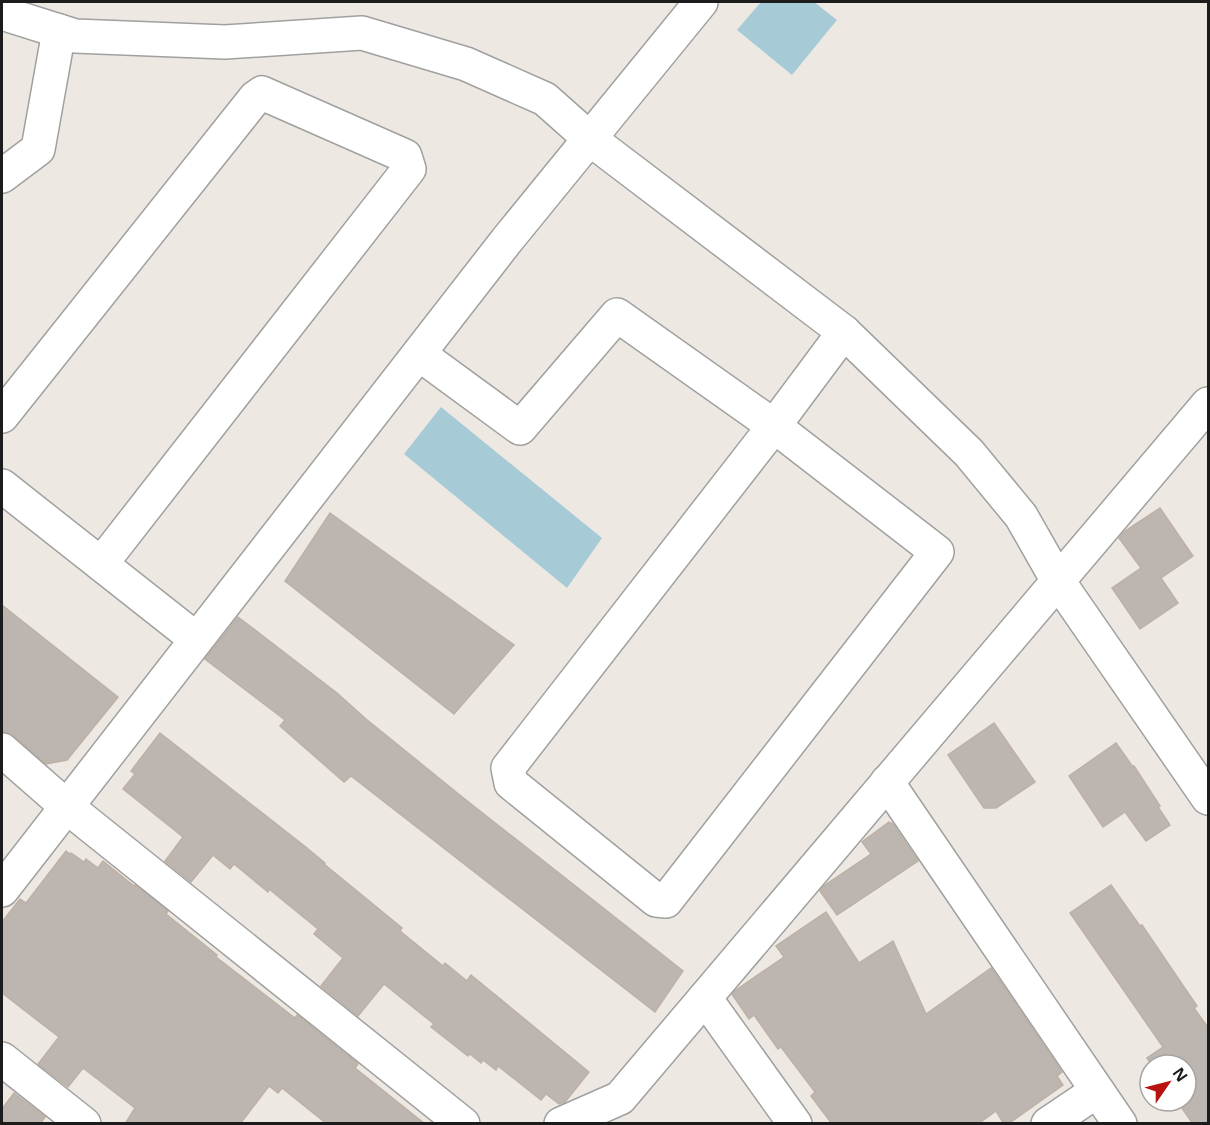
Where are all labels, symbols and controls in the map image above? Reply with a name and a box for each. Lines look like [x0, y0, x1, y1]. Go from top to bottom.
north arrow [1138, 1053, 1198, 1113]
text: N [1168, 1063, 1193, 1086]

